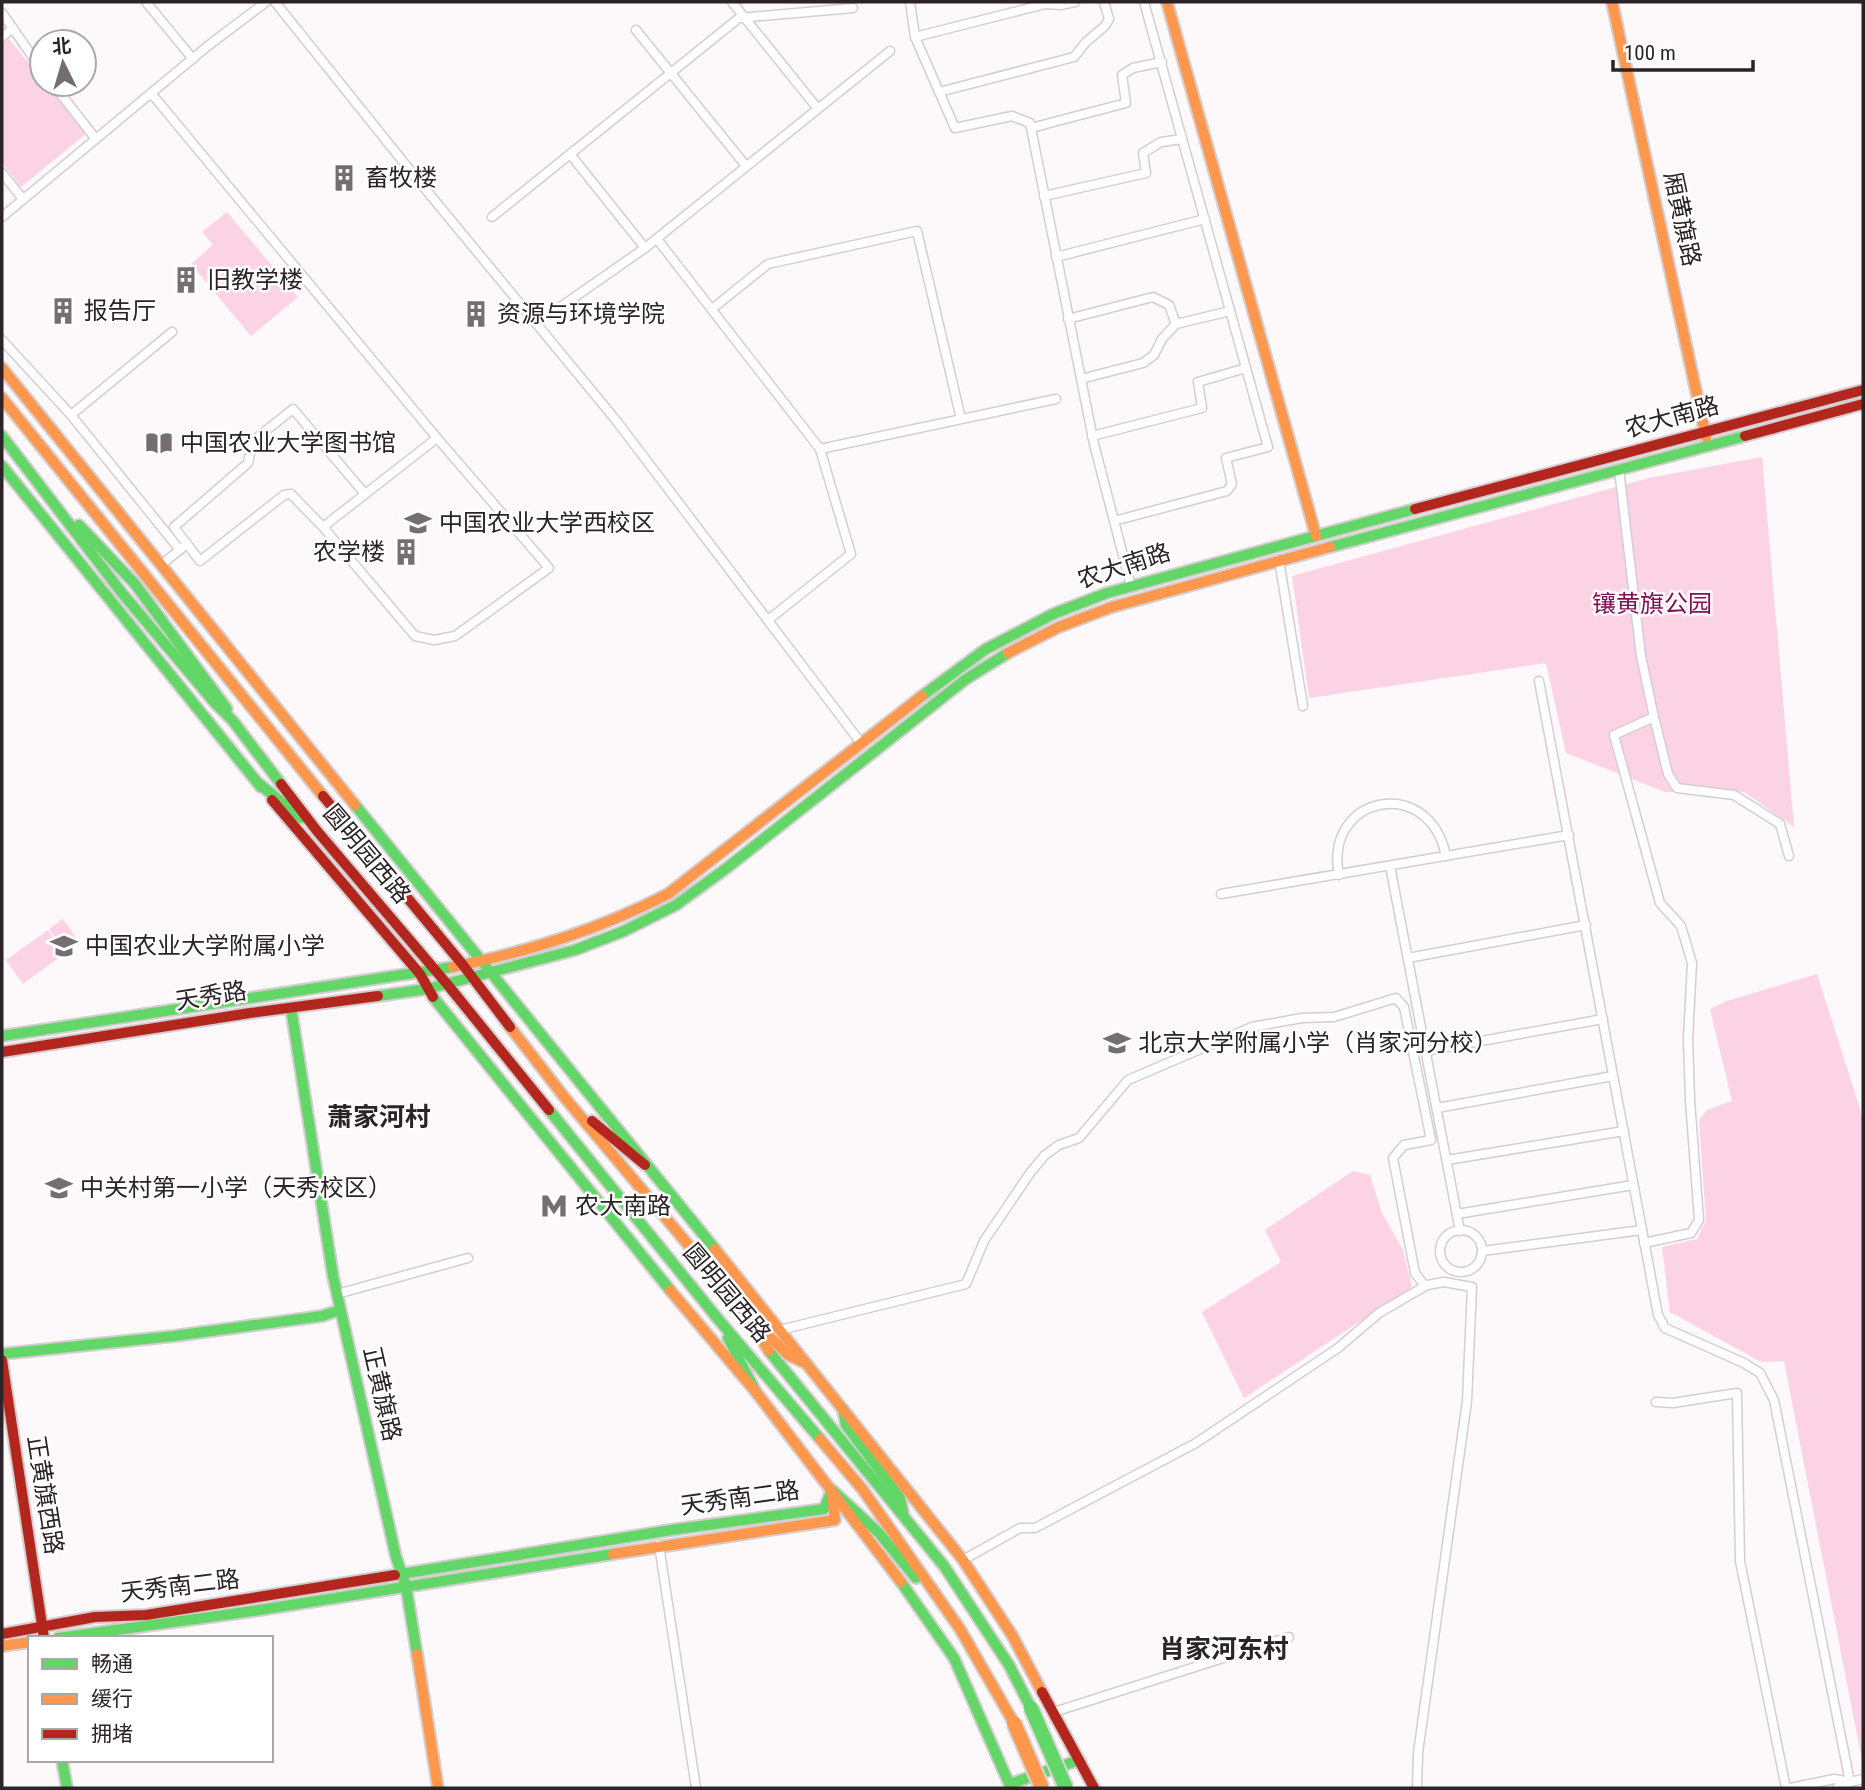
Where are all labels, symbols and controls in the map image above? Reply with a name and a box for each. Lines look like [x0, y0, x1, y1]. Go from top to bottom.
north arrow [28, 28, 98, 98]
scale bar [1613, 28, 1753, 72]
text: 北 [51, 34, 72, 59]
text: 100 m [1624, 41, 1676, 65]
building icon: 畜牧楼 [329, 163, 359, 193]
place label: 畜牧楼 [365, 164, 437, 192]
street label: 厢黄旗路 [1658, 169, 1706, 269]
building icon: 旧教学楼 [171, 265, 201, 295]
place label: 旧教学楼 [207, 266, 303, 294]
building icon: 报告厅 [48, 296, 78, 326]
place label: 报告厅 [84, 297, 156, 325]
building icon: 资源与环境学院 [461, 299, 491, 329]
place label: 资源与环境学院 [497, 300, 665, 328]
street label: 农大南路 [1622, 391, 1722, 443]
library icon: 中国农业大学图书馆 [144, 428, 174, 458]
place label: 中国农业大学图书馆 [180, 429, 396, 457]
school or university icon: 中国农业大学西校区 [403, 508, 433, 538]
place label: 中国农业大学西校区 [439, 509, 655, 537]
building icon: 农学楼 [391, 537, 421, 567]
place label: 农学楼 [313, 538, 385, 566]
street label: 农大南路 [1074, 538, 1174, 594]
park label: 镶黄旗公园 [1592, 590, 1712, 618]
street label: 圆明园西路 [318, 799, 416, 909]
school or university icon: 中国农业大学附属小学 [49, 931, 79, 961]
place label: 中国农业大学附属小学 [85, 932, 325, 960]
street label: 天秀路 [173, 977, 249, 1015]
school or university icon: 北京大学附属小学（肖家河分校） [1102, 1028, 1132, 1058]
place label: 北京大学附属小学（肖家河分校） [1138, 1029, 1498, 1057]
district label: 萧家河村 [327, 1102, 431, 1132]
school or university icon: 中关村第一小学（天秀校区） [44, 1173, 74, 1203]
place label: 中关村第一小学（天秀校区） [80, 1174, 392, 1202]
metro station icon: 农大南路 [539, 1191, 569, 1221]
place label: 农大南路 [575, 1192, 671, 1220]
street label: 圆明园西路 [678, 1238, 776, 1348]
street label: 正黄旗路 [358, 1344, 406, 1444]
street label: 正黄旗西路 [22, 1434, 68, 1556]
street label: 天秀南二路 [679, 1476, 801, 1520]
street label: 天秀南二路 [119, 1565, 241, 1607]
district label: 肖家河东村 [1159, 1634, 1289, 1664]
legend [28, 1636, 273, 1762]
text: 畅通 [91, 1652, 133, 1676]
text: 缓行 [91, 1687, 133, 1711]
text: 拥堵 [91, 1722, 133, 1746]

